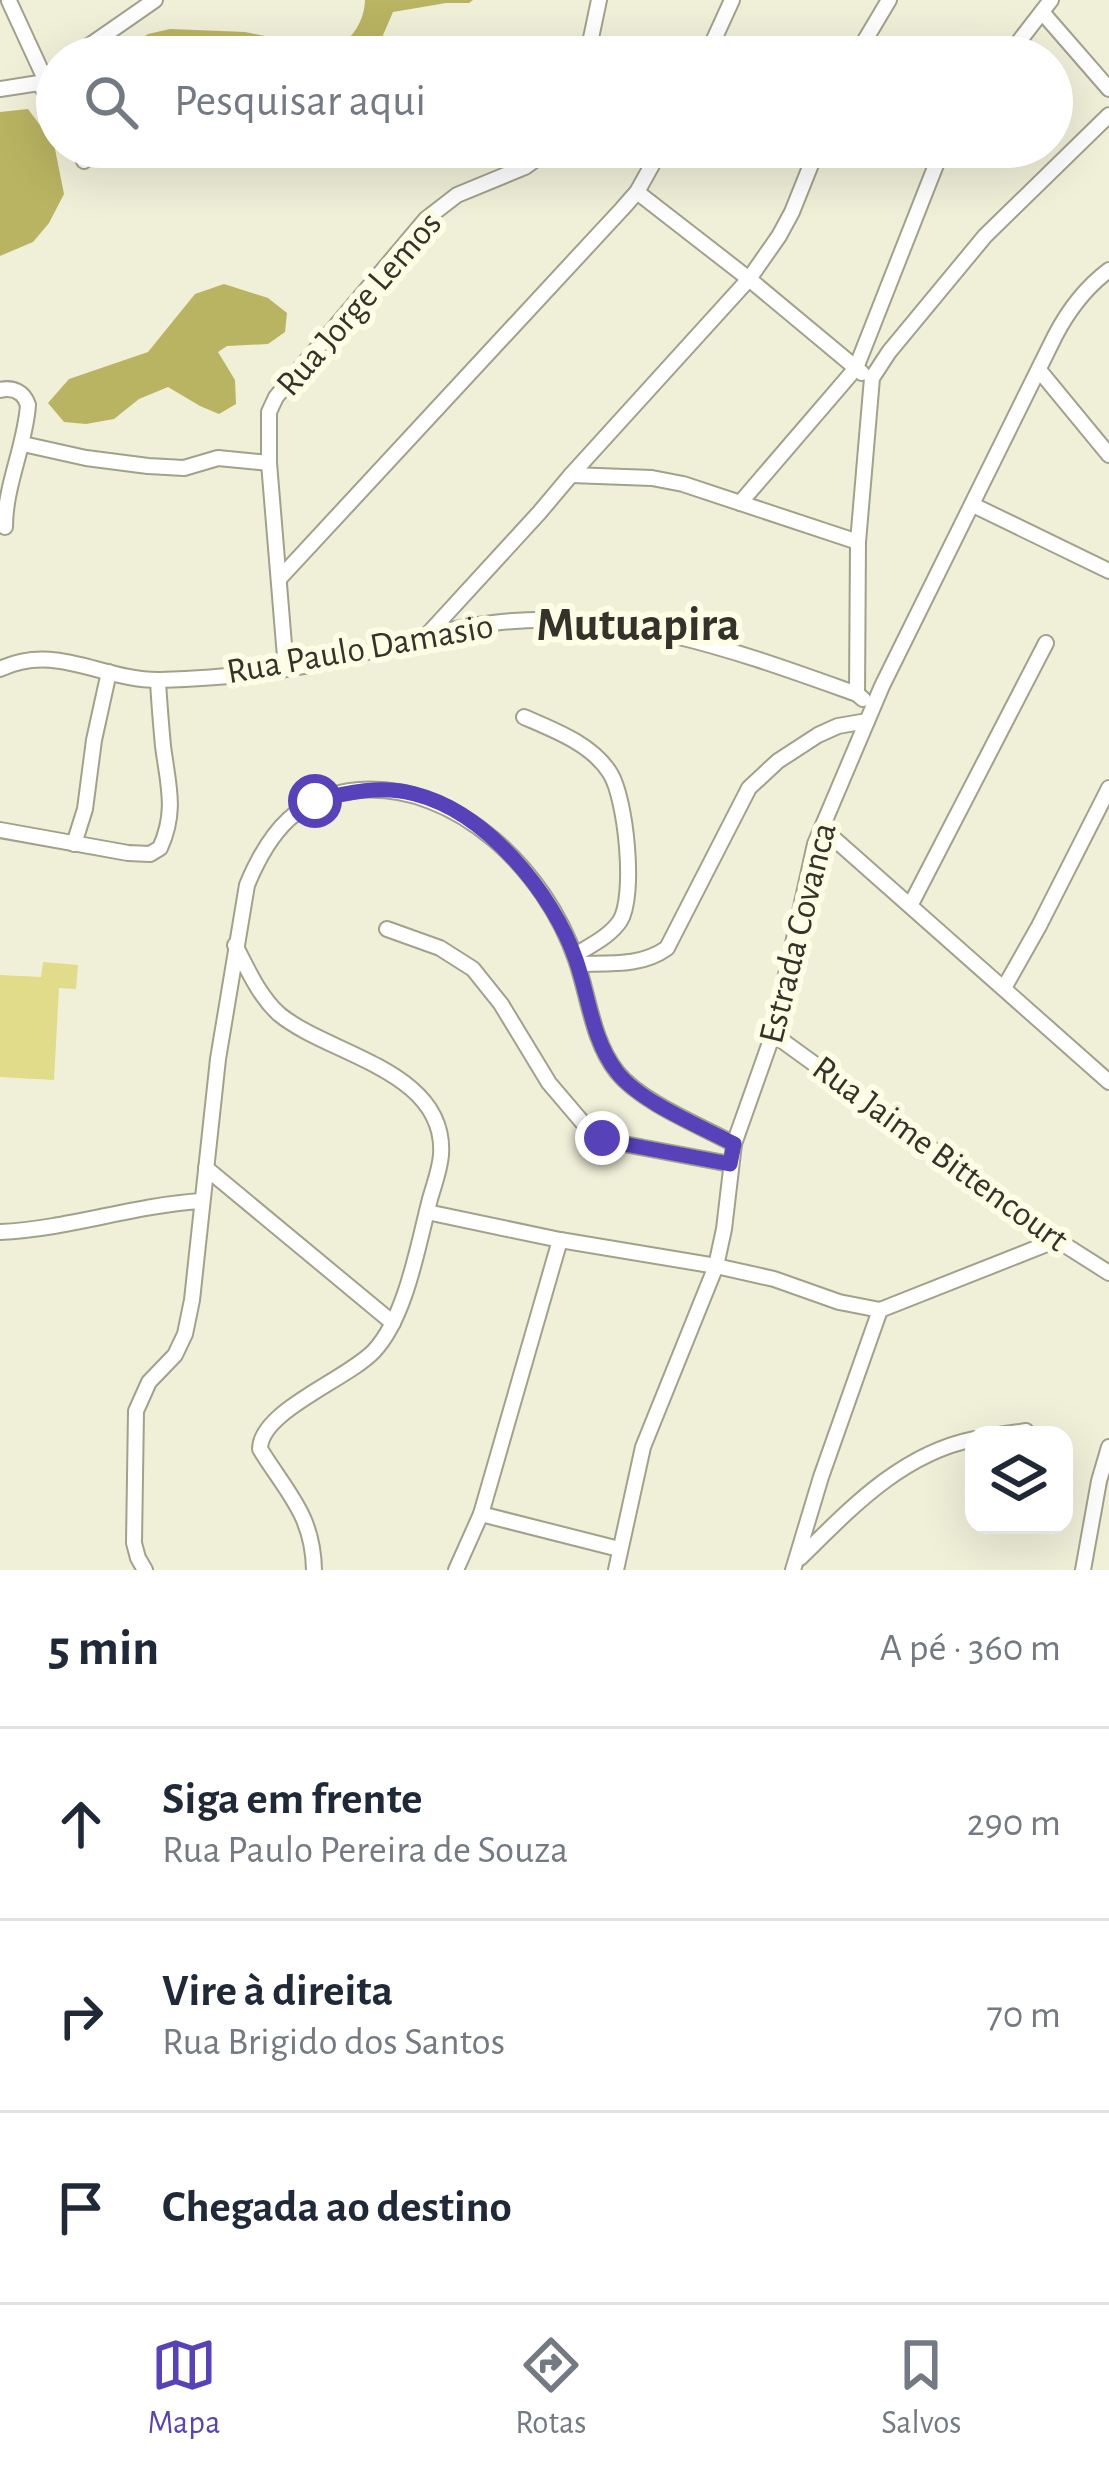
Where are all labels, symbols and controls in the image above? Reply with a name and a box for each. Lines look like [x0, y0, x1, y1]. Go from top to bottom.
search box [36, 36, 1073, 168]
icon: search [78, 69, 144, 135]
text: Pesquisar aqui [174, 79, 426, 124]
street label: Rua Jorge Lemos [270, 205, 448, 403]
district label: Mutuapira [536, 602, 740, 650]
street label: Rua Paulo Damasio [224, 608, 496, 690]
route start [288, 774, 342, 828]
street label: Estrada Covanca [753, 819, 843, 1047]
street label: Rua Jaime Bittencourt [806, 1050, 1075, 1259]
route end [575, 1111, 629, 1165]
map controls [965, 1426, 1073, 1534]
button: layers [965, 1426, 1073, 1534]
text: 5 min [48, 1623, 159, 1674]
text: A pé · 360 m [880, 1629, 1061, 1668]
text: Siga em frente [162, 1777, 423, 1822]
icon: ahead [48, 1791, 114, 1857]
text: 290 m [967, 1804, 1061, 1843]
text: Rua Paulo Pereira de Souza [162, 1831, 568, 1870]
text: Vire à direita [162, 1969, 393, 2014]
icon: right [48, 1983, 114, 2049]
text: 70 m [987, 1996, 1061, 2035]
text: Rua Brigido dos Santos [162, 2023, 505, 2062]
icon: arrive [48, 2175, 114, 2241]
text: Chegada ao destino [162, 2185, 512, 2230]
tab: Mapa [147, 2332, 220, 2444]
tab: Rotas [515, 2332, 587, 2444]
tab: Salvos [881, 2332, 962, 2444]

